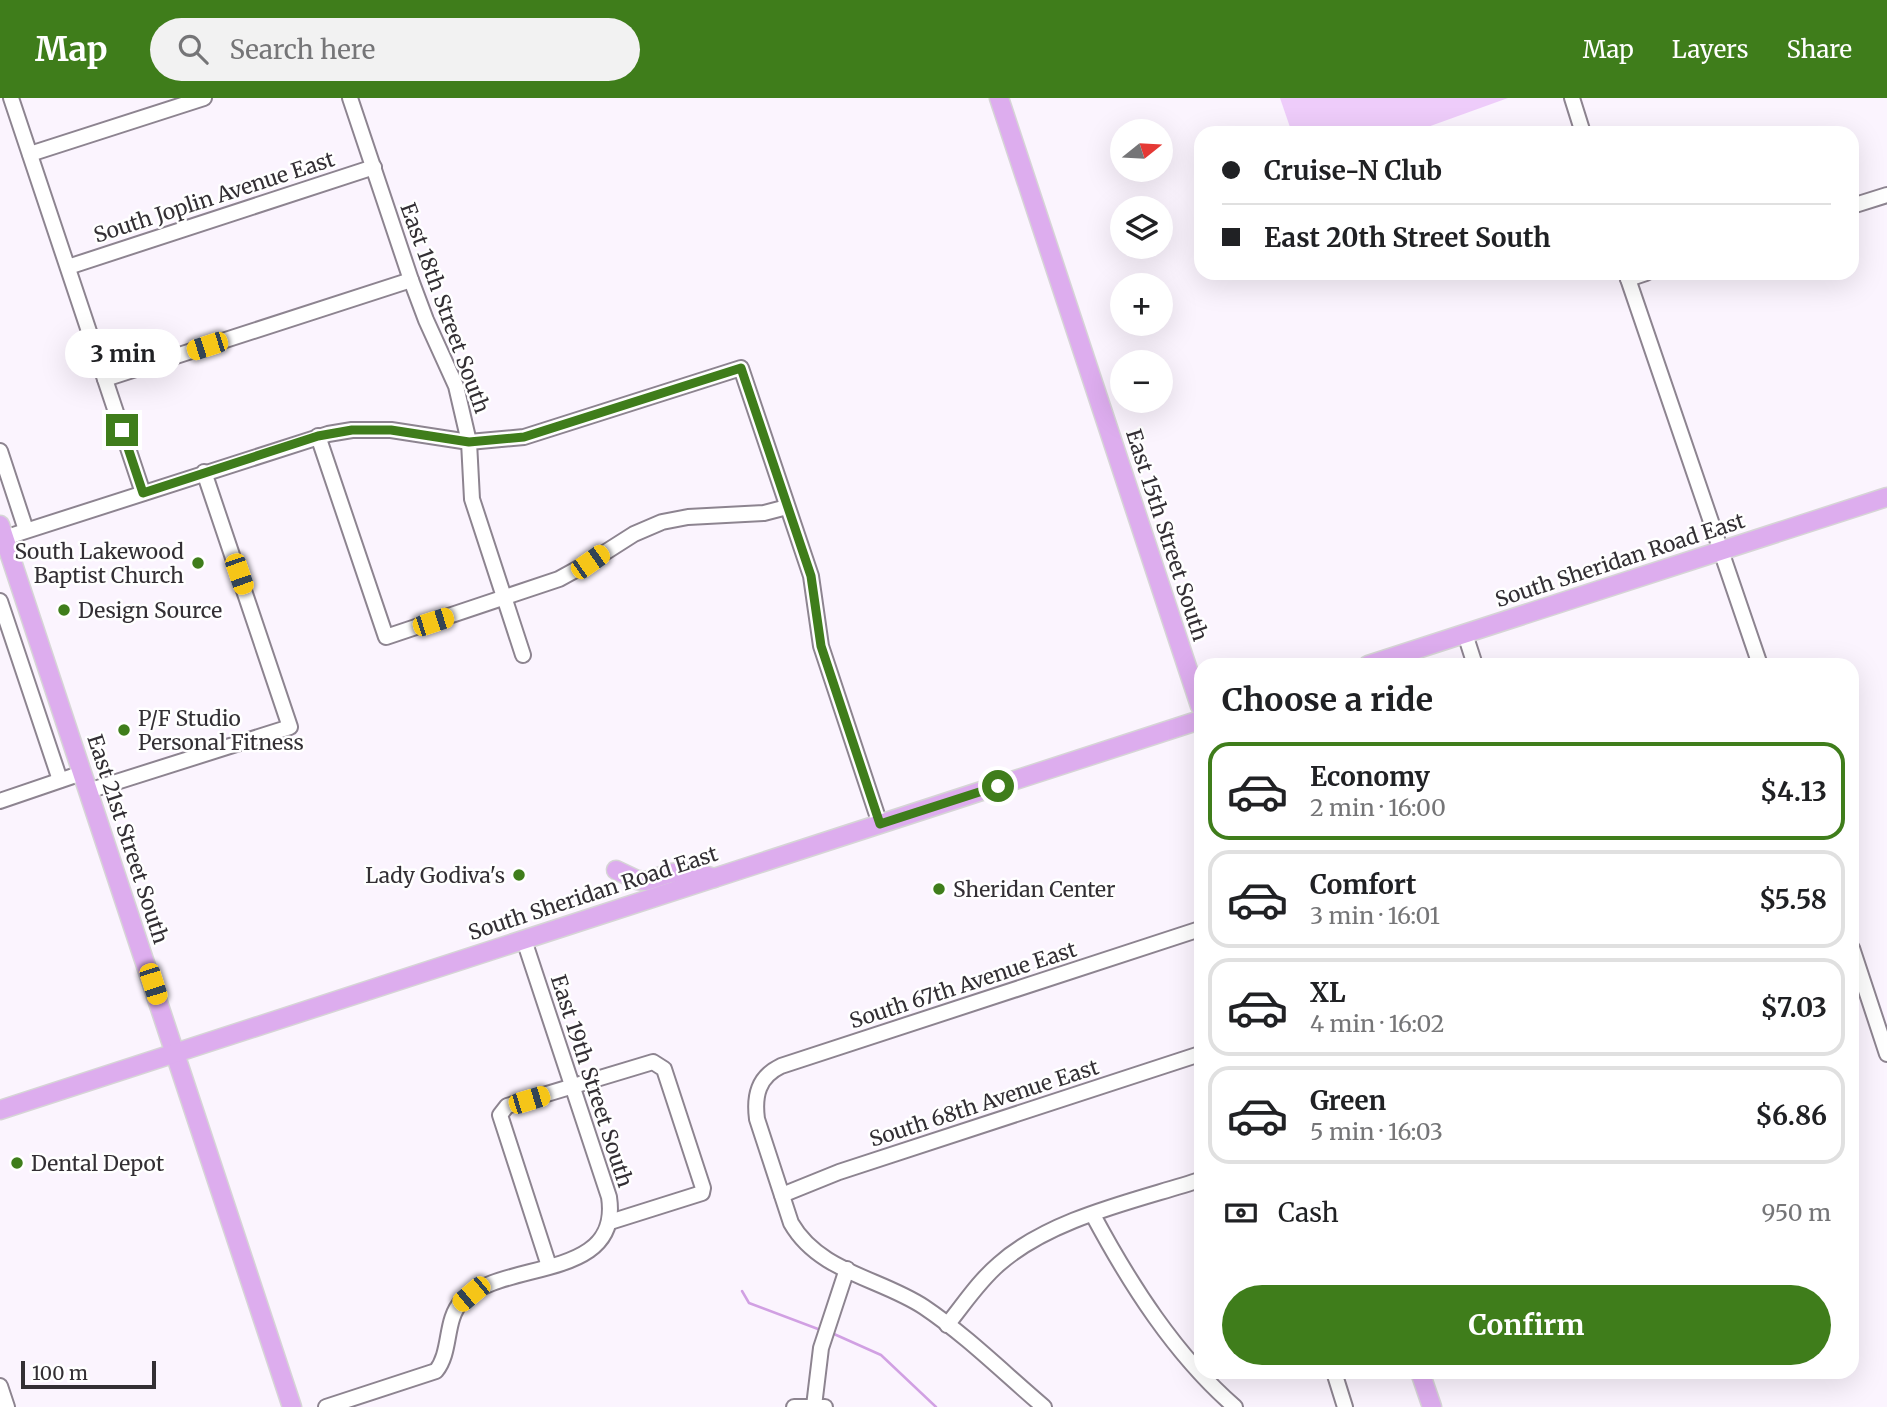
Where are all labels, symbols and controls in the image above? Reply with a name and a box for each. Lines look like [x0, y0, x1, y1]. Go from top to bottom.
search box [150, 18, 640, 81]
text: Map [35, 29, 108, 70]
icon: search [174, 30, 212, 68]
text: Search here [230, 33, 375, 66]
text: Map [1583, 34, 1634, 65]
text: Layers [1672, 34, 1748, 65]
text: Share [1786, 34, 1852, 65]
north arrow [1110, 119, 1172, 182]
map controls [1110, 119, 1173, 413]
street label: South Joplin Avenue East [90, 145, 338, 249]
text: Cruise-N Club [1264, 154, 1442, 187]
button: layers [1110, 196, 1173, 259]
street label: East 18th Street South [394, 199, 496, 417]
text: East 20th Street South [1264, 221, 1551, 254]
button: + [1110, 273, 1173, 336]
callout: 3 min [64, 328, 180, 378]
car [184, 330, 231, 362]
text: 3 min [90, 339, 156, 368]
button: − [1110, 350, 1173, 413]
route end [106, 414, 138, 446]
street label: East 15th Street South [1120, 426, 1214, 644]
street label: South Sheridan Road East [1492, 507, 1748, 613]
place label: South Lakewood Baptist Church [14, 538, 184, 589]
car [567, 541, 614, 583]
car [223, 551, 256, 597]
marker: South Lakewood Baptist Church [190, 555, 206, 571]
place label: Design Source [78, 597, 222, 624]
marker: Design Source [56, 602, 72, 618]
car [410, 606, 457, 638]
text: Choose a ride [1222, 680, 1433, 720]
place label: P/F Studio Personal Fitness [138, 705, 304, 756]
marker: P/F Studio Personal Fitness [116, 722, 132, 738]
street label: East 21st Street South [81, 731, 175, 947]
icon: car [1226, 760, 1289, 823]
text: Economy [1310, 760, 1430, 793]
route start [982, 770, 1014, 802]
text: $4.13 [1760, 775, 1827, 808]
text: 2 min · 16:00 [1310, 793, 1446, 822]
street label: South Sheridan Road East [465, 840, 721, 946]
place label: Lady Godiva's [365, 862, 505, 889]
marker: Lady Godiva's [511, 867, 527, 883]
icon: car [1226, 868, 1289, 931]
text: Comfort [1310, 868, 1416, 901]
place label: Sheridan Center [953, 876, 1115, 903]
marker: Sheridan Center [931, 881, 947, 897]
text: $5.58 [1759, 883, 1827, 916]
text: 3 min · 16:01 [1310, 901, 1440, 930]
street label: South 67th Avenue East [846, 936, 1080, 1034]
car [137, 961, 170, 1007]
street label: East 19th Street South [545, 971, 639, 1191]
icon: car [1226, 976, 1289, 1039]
text: XL [1310, 976, 1346, 1009]
text: $7.03 [1760, 991, 1827, 1024]
text: 4 min · 16:02 [1310, 1009, 1444, 1038]
street label: South 68th Avenue East [866, 1053, 1102, 1153]
car [506, 1084, 553, 1116]
icon: car [1226, 1084, 1289, 1147]
text: Green [1310, 1084, 1386, 1117]
text: $6.86 [1755, 1099, 1827, 1132]
text: 5 min · 16:03 [1310, 1117, 1443, 1146]
place label: Dental Depot [31, 1150, 164, 1177]
marker: Dental Depot [9, 1155, 25, 1171]
icon: cash [1222, 1194, 1260, 1232]
text: Cash [1278, 1196, 1339, 1229]
text: 950 m [1761, 1198, 1831, 1227]
car [449, 1272, 494, 1316]
button: Confirm [1222, 1285, 1831, 1365]
scale bar [21, 1358, 156, 1390]
text: 100 m [32, 1361, 88, 1385]

